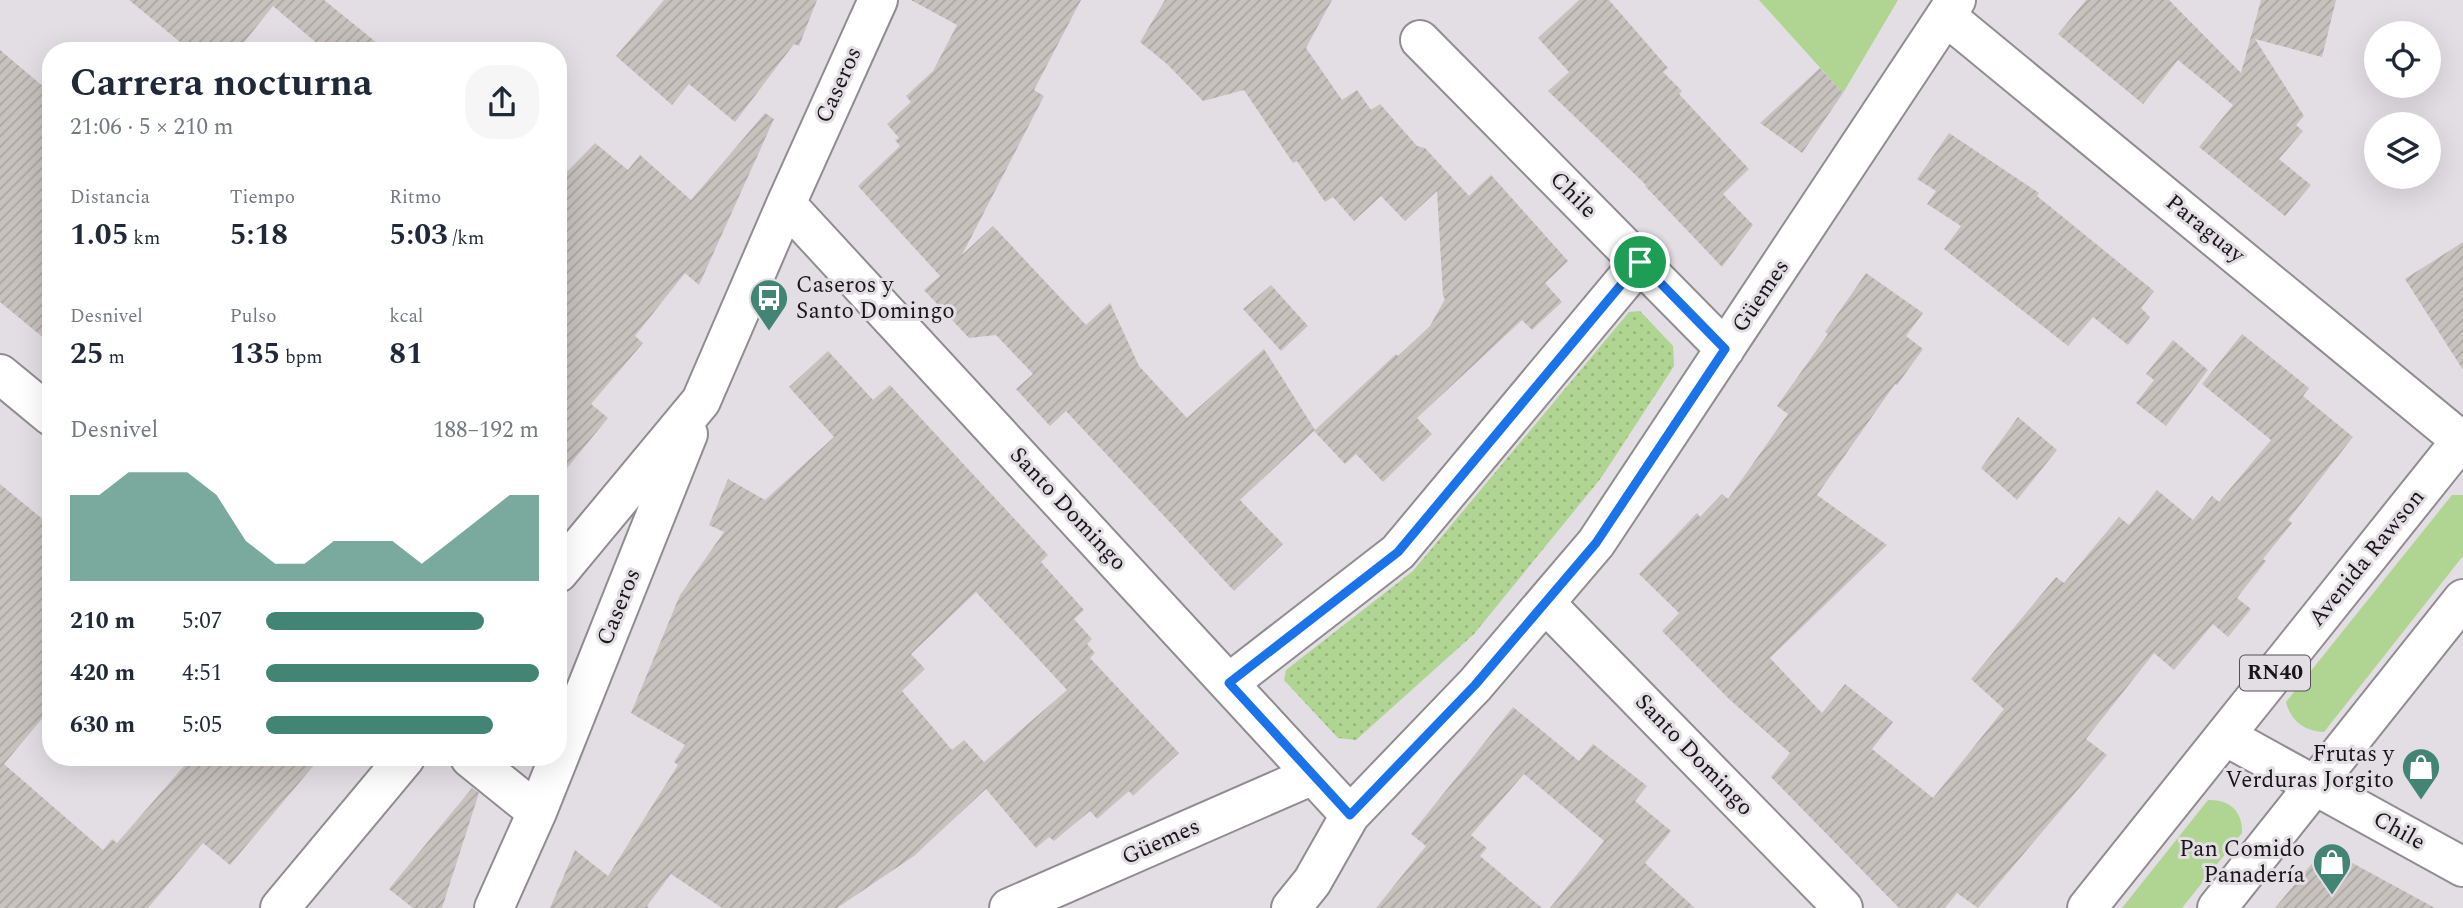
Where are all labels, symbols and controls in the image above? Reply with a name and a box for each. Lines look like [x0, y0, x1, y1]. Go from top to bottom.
map controls [2364, 21, 2441, 189]
button: locate [2364, 21, 2441, 98]
street label: Caseros [807, 41, 871, 129]
text: Carrera nocturna [70, 55, 373, 113]
button: share [465, 65, 539, 139]
text: 21:06 · 5 × 210 m [70, 110, 234, 145]
button: layers [2364, 112, 2441, 189]
street label: Chile [1541, 163, 1605, 227]
text: Distancia [70, 183, 150, 212]
text: Tiempo [230, 183, 295, 212]
text: Ritmo [389, 183, 441, 212]
street label: Paraguay [2158, 186, 2253, 273]
text: 1.05 [70, 212, 129, 258]
text: 5:18 [230, 212, 288, 258]
text: 5:03 [389, 212, 448, 258]
text: km [129, 224, 160, 253]
text: /km [448, 224, 484, 253]
pin [1610, 232, 1670, 292]
icon: arrive [1621, 243, 1659, 281]
street label: Güemes [1723, 252, 1799, 340]
place label: Caseros y Santo Domingo [796, 268, 955, 329]
bus stop icon: Caseros y Santo Domingo [748, 277, 790, 332]
text: Desnivel [70, 302, 143, 331]
text: Pulso [230, 302, 277, 331]
text: kcal [389, 302, 423, 331]
text: 25 [70, 331, 104, 377]
text: 135 [230, 331, 280, 377]
text: 81 [389, 331, 423, 377]
text: m [104, 343, 125, 372]
text: bpm [280, 343, 323, 372]
text: Desnivel [70, 413, 158, 448]
text: 188–192 m [433, 413, 539, 448]
street label: Santo Domingo [1001, 439, 1135, 579]
street label: Avenida Rawson [2300, 481, 2434, 635]
street label: Caseros [588, 563, 650, 651]
text: 210 m [70, 604, 135, 639]
text: 5:07 [182, 604, 222, 639]
text: 420 m [70, 656, 135, 691]
text: 4:51 [182, 656, 222, 691]
road number: RN40 [2240, 656, 2310, 690]
street label: Santo Domingo [1626, 686, 1762, 824]
text: 630 m [70, 708, 135, 743]
text: 5:05 [182, 708, 222, 743]
place label: Frutas y Verduras Jorgito [2225, 737, 2395, 798]
shop icon: Frutas y Verduras Jorgito [2400, 746, 2442, 801]
street label: Chile [2366, 802, 2432, 860]
street label: Güemes [1116, 809, 1206, 875]
place label: Pan Comido Panadería [2179, 832, 2305, 893]
shop icon: Pan Comido Panadería [2311, 841, 2353, 896]

